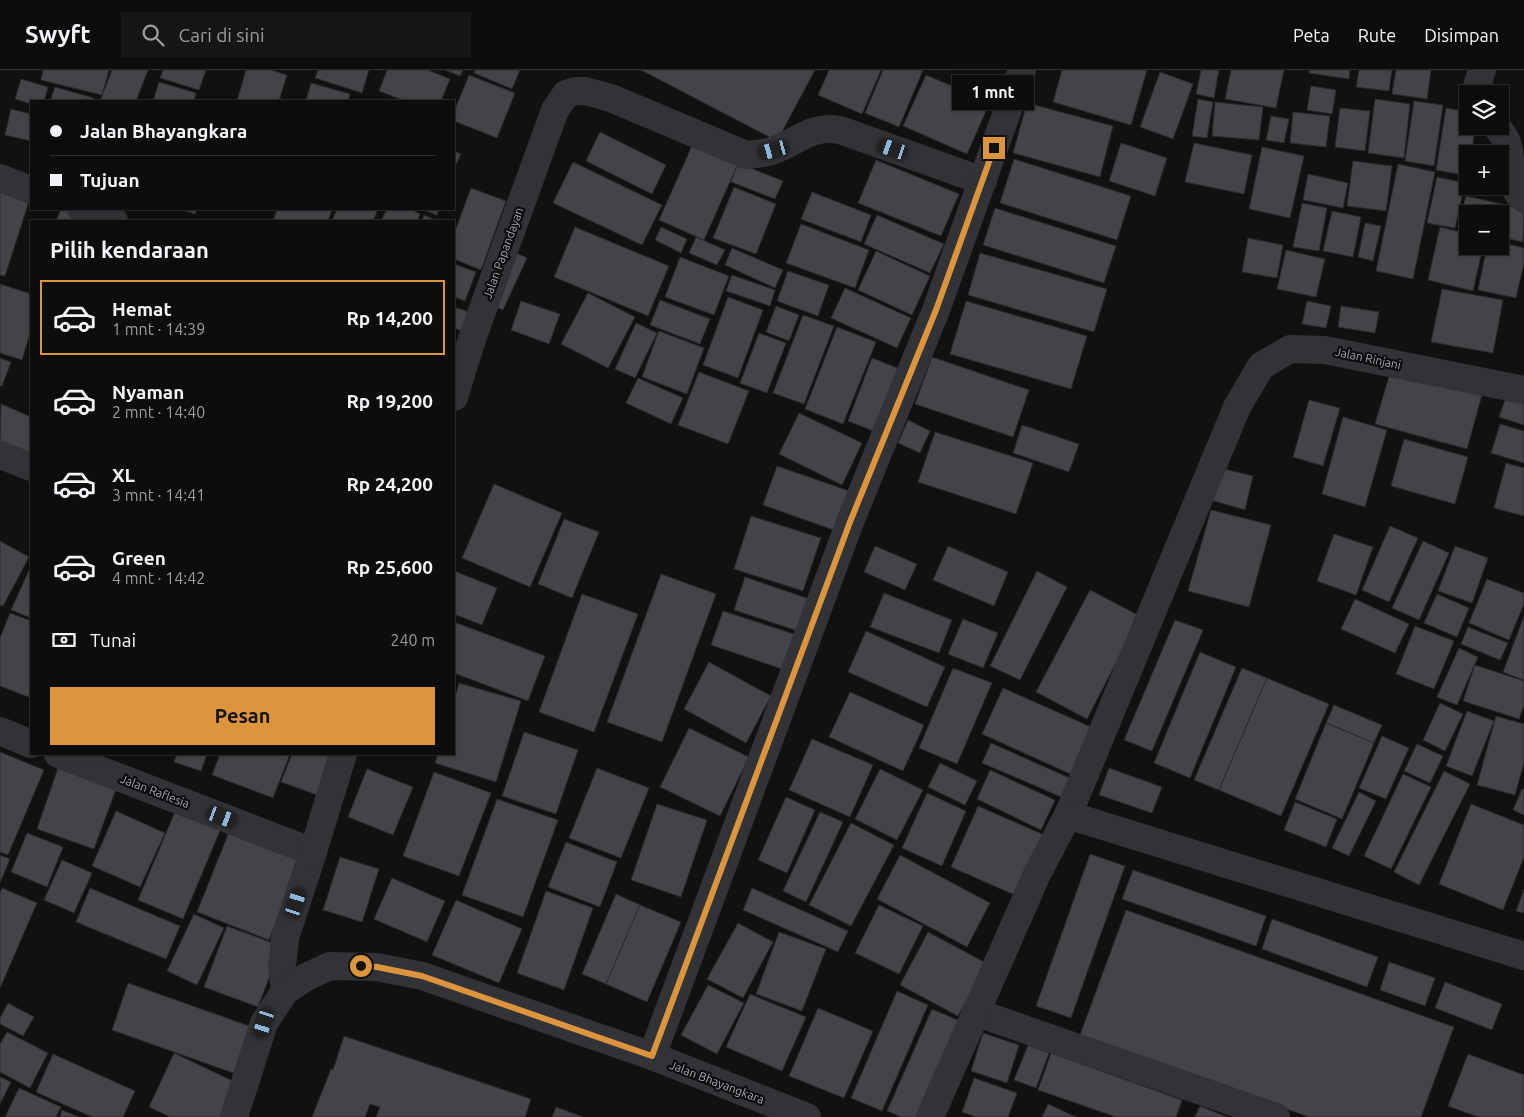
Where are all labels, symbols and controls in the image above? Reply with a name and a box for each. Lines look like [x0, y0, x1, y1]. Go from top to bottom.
search box [121, 12, 471, 57]
text: Swyft [25, 21, 91, 48]
icon: search [139, 21, 167, 49]
text: Cari di sini [179, 24, 265, 46]
text: Peta [1293, 25, 1330, 45]
text: Rute [1358, 25, 1396, 45]
text: Disimpan [1424, 25, 1499, 45]
callout: 1 mnt [953, 75, 1035, 110]
text: 1 mnt [972, 83, 1014, 101]
map controls [1459, 85, 1509, 255]
button: layers [1459, 85, 1509, 135]
text: Jalan Bhayangkara [80, 120, 247, 142]
car [876, 137, 909, 161]
route end [983, 137, 1005, 159]
car [757, 139, 790, 161]
button: + [1459, 145, 1509, 195]
text: Tujuan [80, 169, 140, 191]
button: − [1459, 205, 1509, 255]
street label: Jalan Papandayan [480, 206, 526, 300]
text: Pilih kendaraan [50, 237, 209, 262]
icon: car [52, 295, 97, 340]
text: Hemat [112, 298, 172, 320]
text: Rp 14,200 [346, 307, 433, 329]
text: 1 mnt · 14:39 [112, 320, 205, 338]
street label: Jalan Rinjani [1334, 345, 1402, 371]
icon: car [52, 378, 97, 423]
text: Nyaman [112, 381, 184, 403]
text: Rp 19,200 [346, 390, 433, 412]
text: 2 mnt · 14:40 [112, 403, 205, 421]
icon: car [52, 461, 97, 506]
text: XL [112, 464, 135, 486]
text: Rp 24,200 [346, 473, 433, 495]
text: 3 mnt · 14:41 [112, 486, 205, 504]
icon: car [52, 544, 97, 589]
text: Green [112, 547, 166, 569]
text: Rp 25,600 [346, 556, 433, 578]
text: 4 mnt · 14:42 [112, 569, 205, 587]
icon: cash [50, 626, 78, 654]
text: Tunai [90, 629, 136, 651]
text: 240 m [390, 631, 435, 649]
button: Pesan [50, 687, 435, 745]
street label: Jalan Raflesia [118, 772, 192, 810]
car [205, 805, 238, 829]
car [284, 886, 307, 920]
route start [350, 955, 372, 977]
car [252, 1006, 275, 1040]
street label: Jalan Bhayangkara [668, 1058, 766, 1106]

